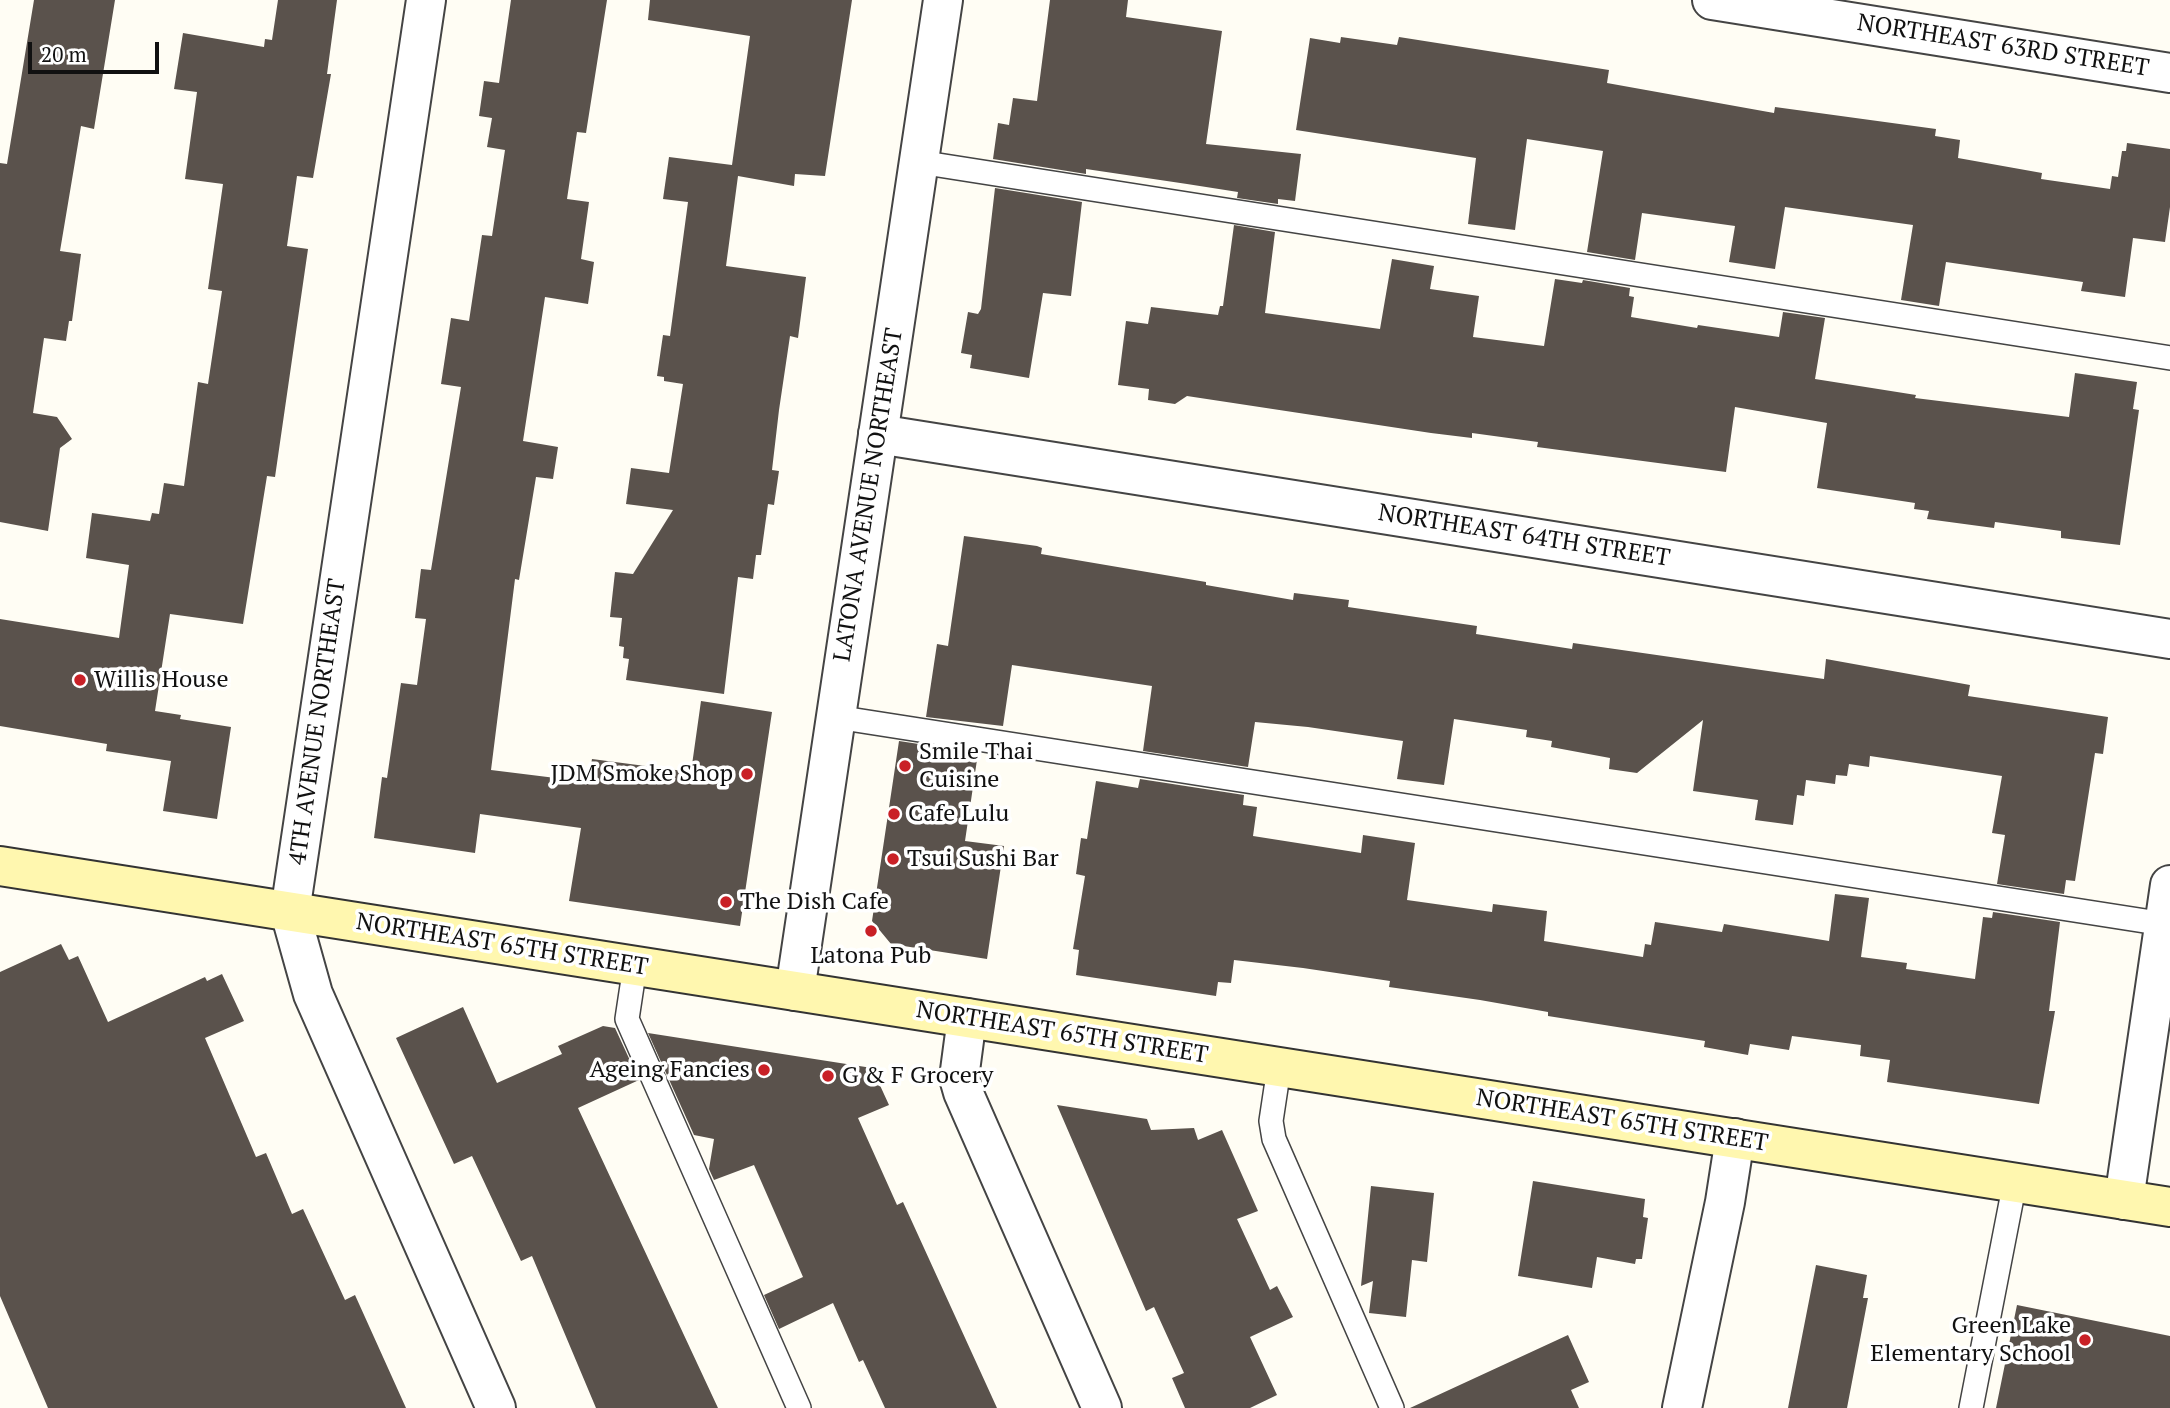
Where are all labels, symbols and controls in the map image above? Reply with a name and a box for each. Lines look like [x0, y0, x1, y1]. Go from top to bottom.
street label: NORTHEAST 63RD STREET [1855, 9, 2151, 83]
scale bar [32, 28, 163, 72]
text: 20 m [41, 40, 87, 68]
street label: LATONA AVENUE NORTHEAST [828, 326, 910, 664]
street label: NORTHEAST 64TH STREET [1376, 499, 1672, 573]
street label: 4TH AVENUE NORTHEAST [284, 577, 352, 867]
place label: Willis House [94, 666, 229, 694]
marker: Willis House [72, 672, 88, 688]
place label: Smile Thai Cuisine [919, 738, 1033, 794]
marker: Smile Thai Cuisine [897, 758, 913, 774]
place label: JDM Smoke Shop [551, 760, 733, 788]
marker: JDM Smoke Shop [739, 766, 755, 782]
place label: Cafe Lulu [908, 800, 1009, 828]
marker: Cafe Lulu [886, 806, 902, 822]
place label: Tsui Sushi Bar [907, 845, 1059, 873]
marker: Tsui Sushi Bar [885, 851, 901, 867]
place label: The Dish Cafe [740, 888, 889, 916]
marker: The Dish Cafe [718, 894, 734, 910]
street label: NORTHEAST 65TH STREET [354, 908, 650, 982]
marker: Latona Pub [863, 923, 879, 939]
place label: Latona Pub [811, 942, 931, 970]
street label: NORTHEAST 65TH STREET [914, 996, 1210, 1070]
place label: Ageing Fancies [590, 1056, 750, 1084]
marker: Ageing Fancies [756, 1062, 772, 1078]
place label: G & F Grocery [842, 1062, 993, 1090]
marker: G & F Grocery [820, 1068, 836, 1084]
street label: NORTHEAST 65TH STREET [1474, 1084, 1770, 1158]
place label: Green Lake Elementary School [1870, 1312, 2071, 1368]
marker: Green Lake Elementary School [2077, 1332, 2093, 1348]

